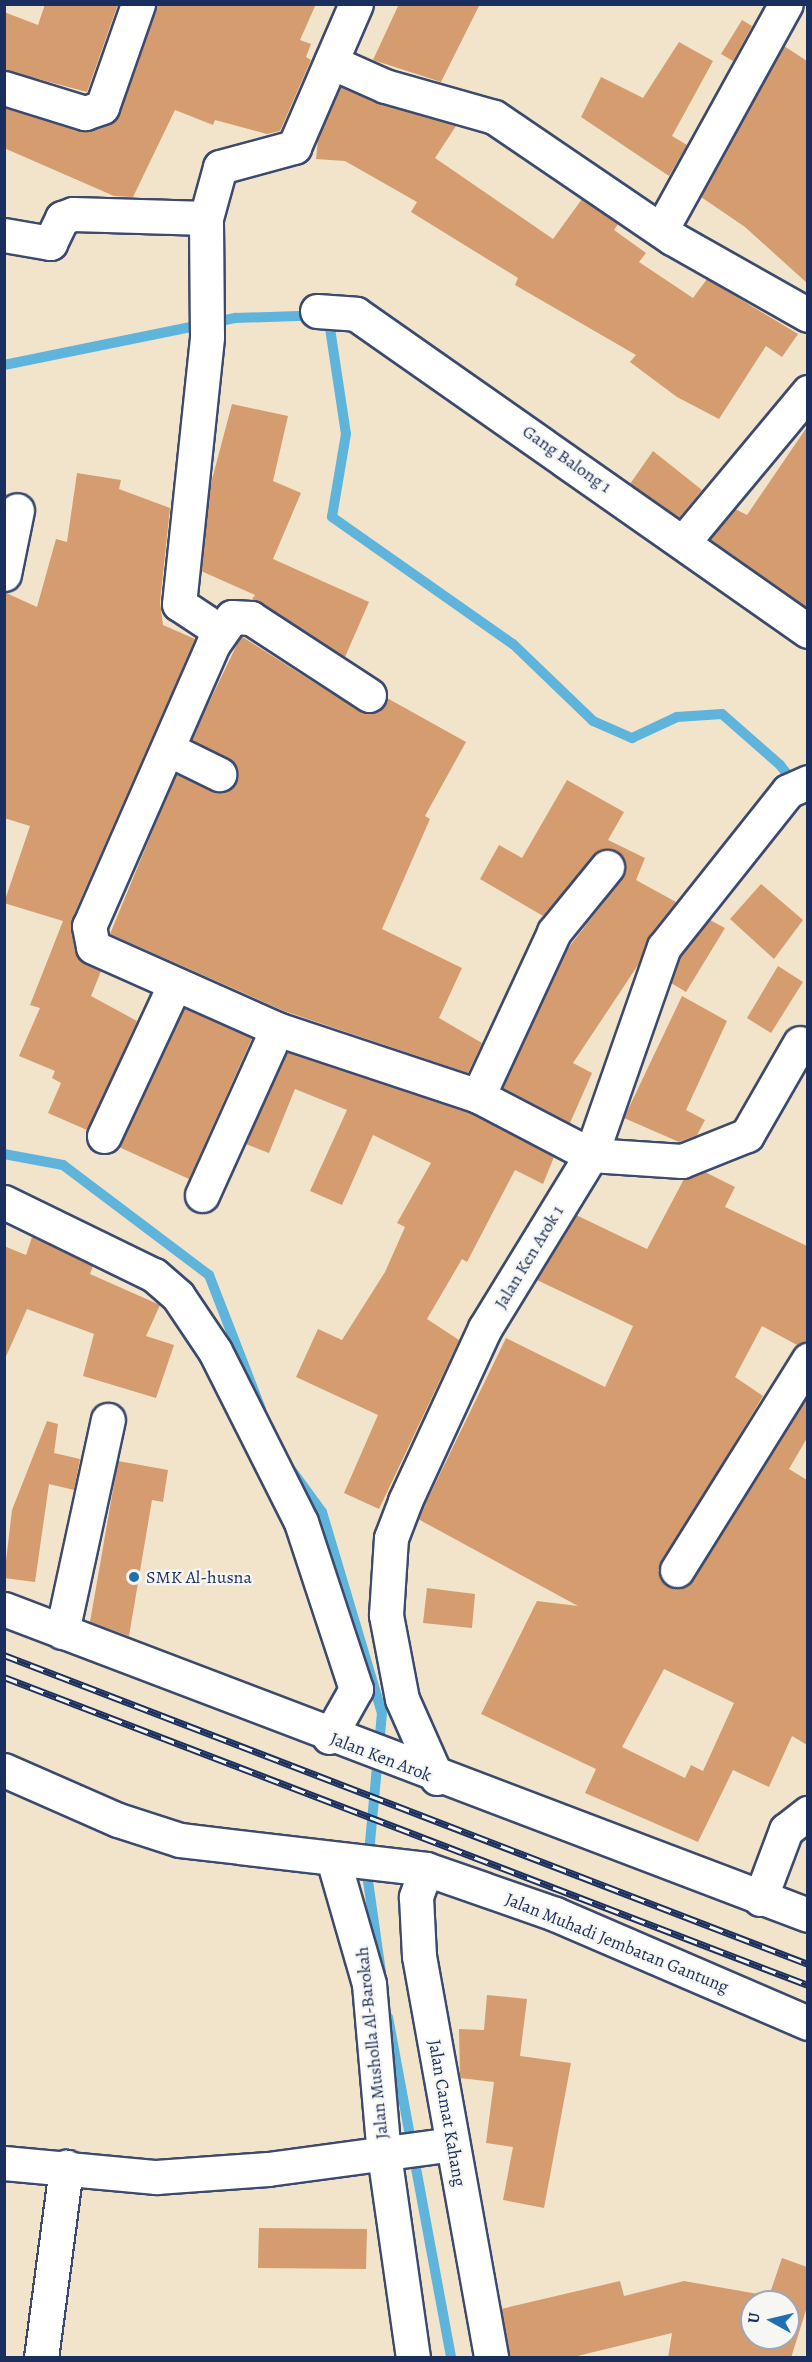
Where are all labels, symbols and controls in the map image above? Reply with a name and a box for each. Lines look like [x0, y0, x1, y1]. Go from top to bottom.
street label: Gang Balong 1 [518, 420, 616, 498]
street label: Jalan Ken Arok 1 [490, 1201, 568, 1313]
place label: SMK Al-husna [146, 1566, 252, 1588]
marker: SMK Al-husna [127, 1570, 141, 1584]
street label: Jalan Ken Arok [327, 1728, 435, 1786]
street label: Jalan Muhadi Jembatan Gantung [502, 1888, 732, 1998]
street label: Jalan Musholla Al-Barokah [351, 1946, 393, 2140]
street label: Jalan Camat Kahang [423, 2038, 471, 2188]
north arrow [740, 2290, 800, 2350]
text: U [743, 2311, 766, 2325]

